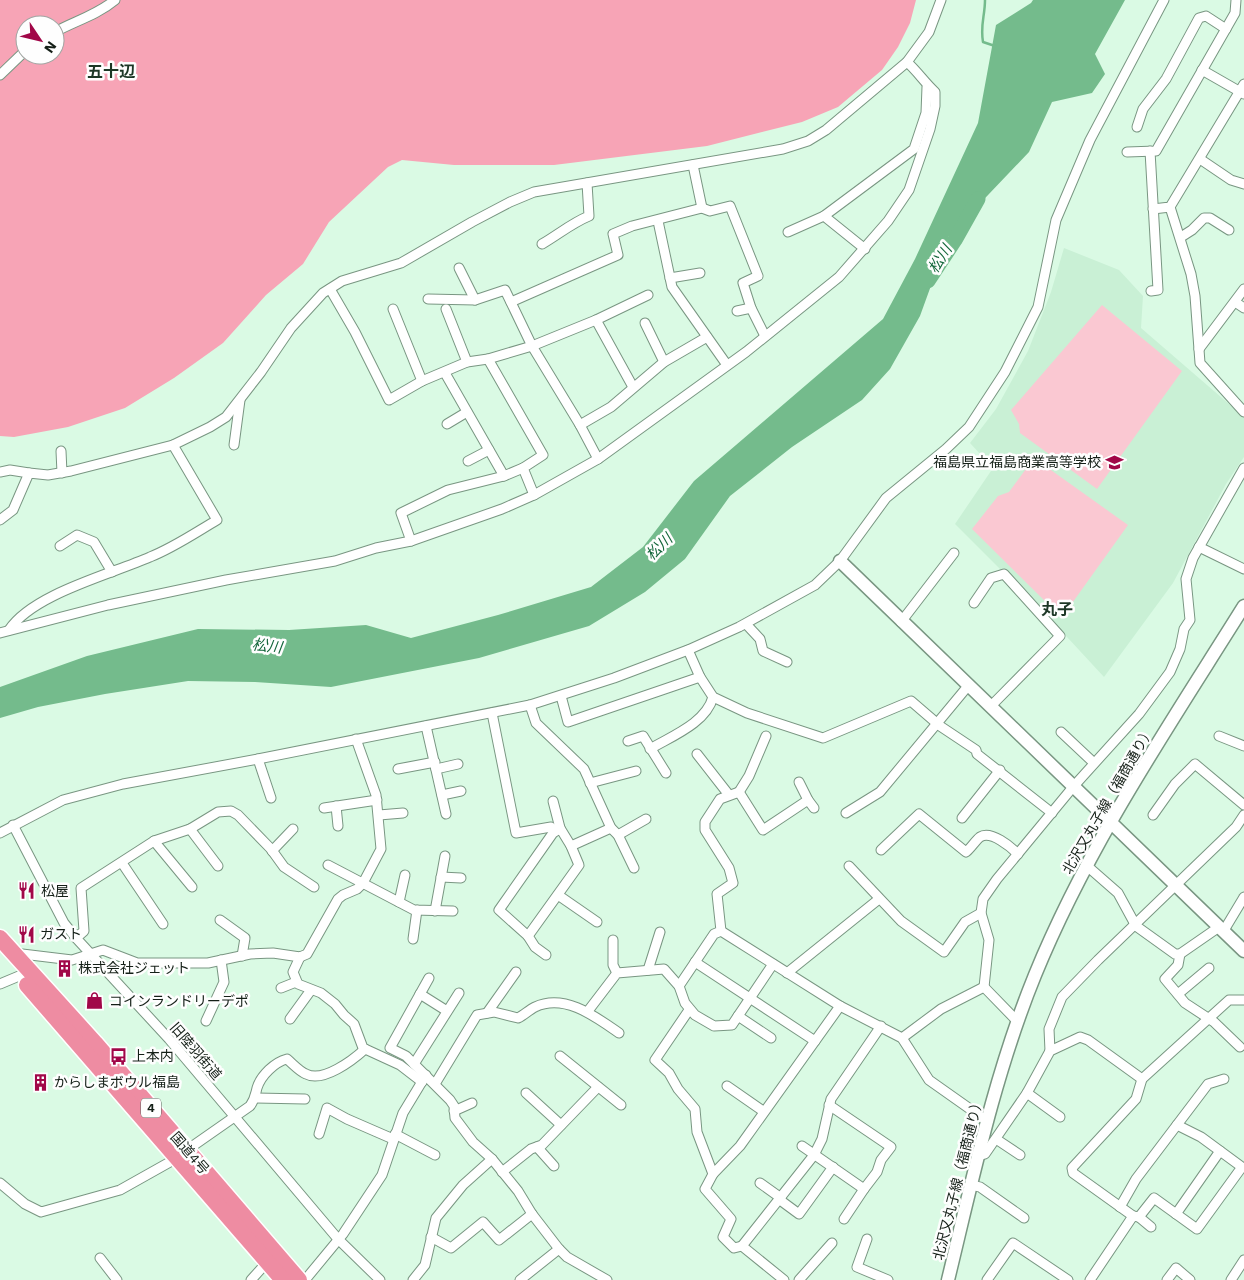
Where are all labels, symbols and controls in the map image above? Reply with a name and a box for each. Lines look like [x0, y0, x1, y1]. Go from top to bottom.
north arrow [15, 15, 65, 65]
text: N [41, 39, 60, 56]
district label: 五十辺 [87, 62, 136, 81]
water label: 松川 [924, 240, 957, 276]
school or university icon: 福島県立福島商業高等学校 [1105, 452, 1125, 472]
place label: 福島県立福島商業高等学校 [933, 454, 1101, 470]
water label: 松川 [642, 529, 677, 564]
district label: 丸子 [1041, 600, 1073, 619]
water label: 松川 [251, 635, 285, 657]
street label: 北沢又丸子線（福商通り） [1059, 723, 1157, 877]
restaurant icon: 松屋 [17, 881, 37, 901]
place label: 松屋 [41, 883, 69, 899]
restaurant icon: ガスト [16, 924, 36, 944]
place label: ガスト [40, 926, 82, 942]
building icon: 株式会社ジェット [54, 958, 74, 978]
place label: 株式会社ジェット [78, 960, 190, 976]
shop icon: コインランドリーデポ [85, 991, 105, 1011]
place label: コインランドリーデポ [109, 993, 249, 1009]
street label: 旧陸羽街道 [167, 1019, 225, 1083]
bus stop icon: 上本内 [108, 1046, 128, 1066]
place label: 上本内 [132, 1048, 174, 1064]
building icon: からしまボウル福島 [30, 1072, 50, 1092]
place label: からしまボウル福島 [54, 1074, 180, 1090]
street label: 北沢又丸子線（福商通り） [930, 1095, 986, 1261]
road number: 4 [141, 1098, 161, 1118]
street label: 国道4号 [167, 1129, 213, 1177]

